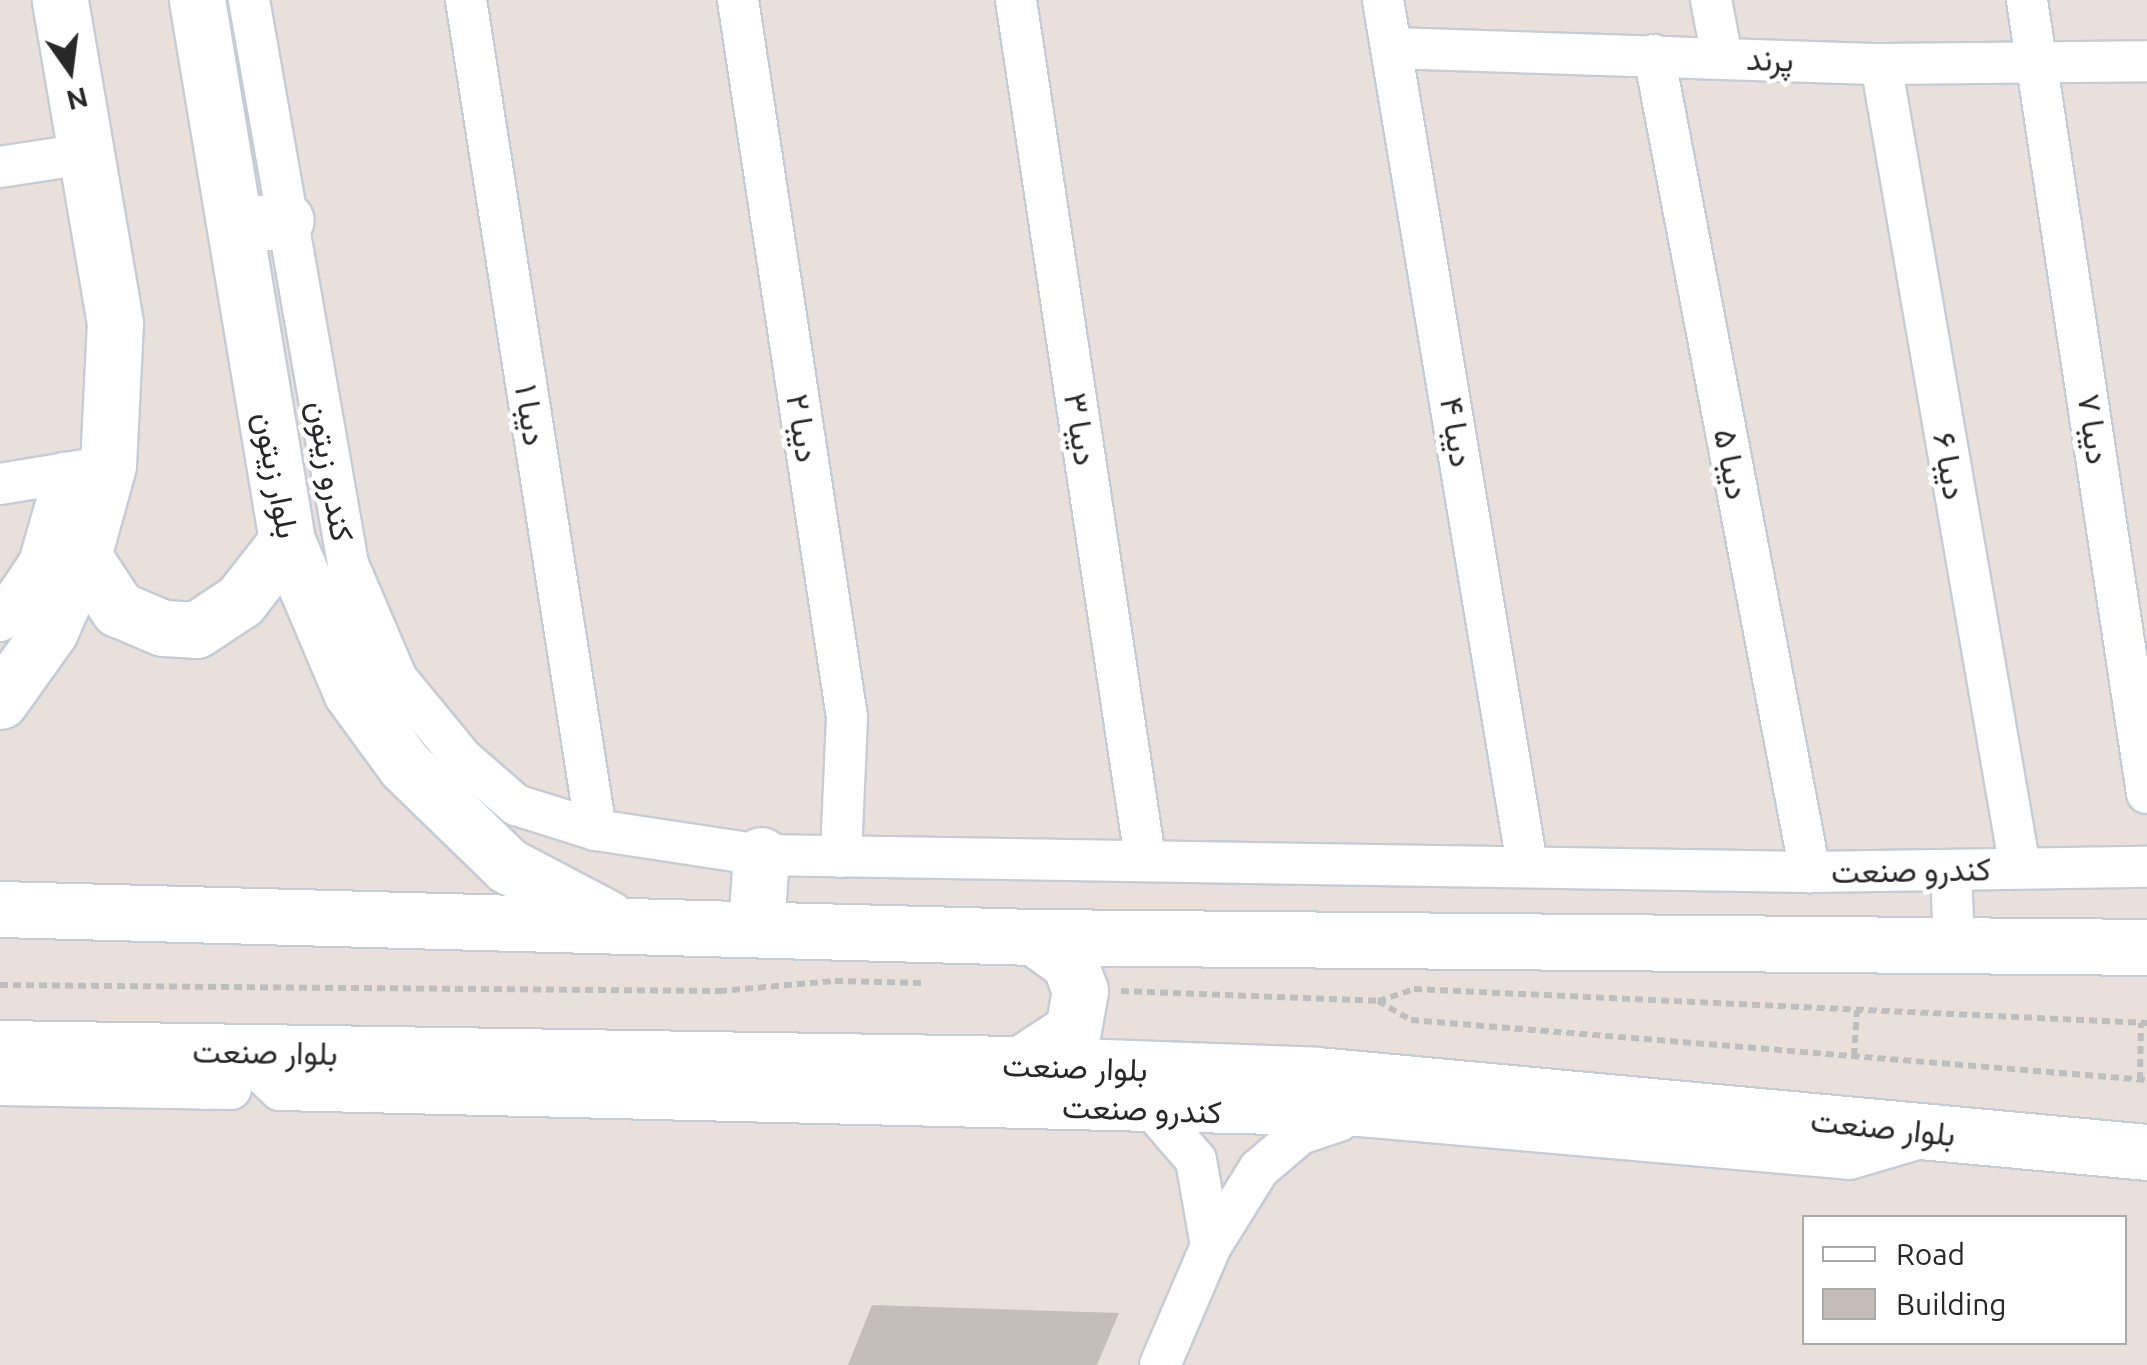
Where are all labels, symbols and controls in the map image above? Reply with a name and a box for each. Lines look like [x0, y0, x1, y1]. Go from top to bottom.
north arrow [20, 20, 120, 120]
street label: پرند [1746, 39, 1794, 79]
text: N [64, 82, 91, 117]
street label: دیبا ۱ [507, 382, 555, 448]
street label: دیبا ۳ [1056, 390, 1106, 468]
street label: دیبا ۲ [779, 391, 827, 465]
street label: دیبا ۷ [2070, 391, 2118, 467]
street label: دیبا ۴ [1433, 394, 1481, 470]
street label: کندرو زیتون [300, 398, 362, 544]
street label: بلوار زیتون [246, 409, 308, 541]
street label: دیبا ۵ [1706, 426, 1758, 502]
street label: دیبا ۶ [1925, 429, 1975, 503]
street label: کندرو صنعت [1831, 849, 1991, 891]
street label: بلوار صنعت [192, 1032, 338, 1072]
street label: بلوار صنعت [1002, 1045, 1148, 1089]
street label: کندرو صنعت [1062, 1087, 1222, 1131]
street label: بلوار صنعت [1809, 1100, 1957, 1154]
legend [1802, 1215, 2127, 1345]
text: Road [1896, 1237, 1965, 1271]
text: Building [1896, 1287, 2007, 1321]

